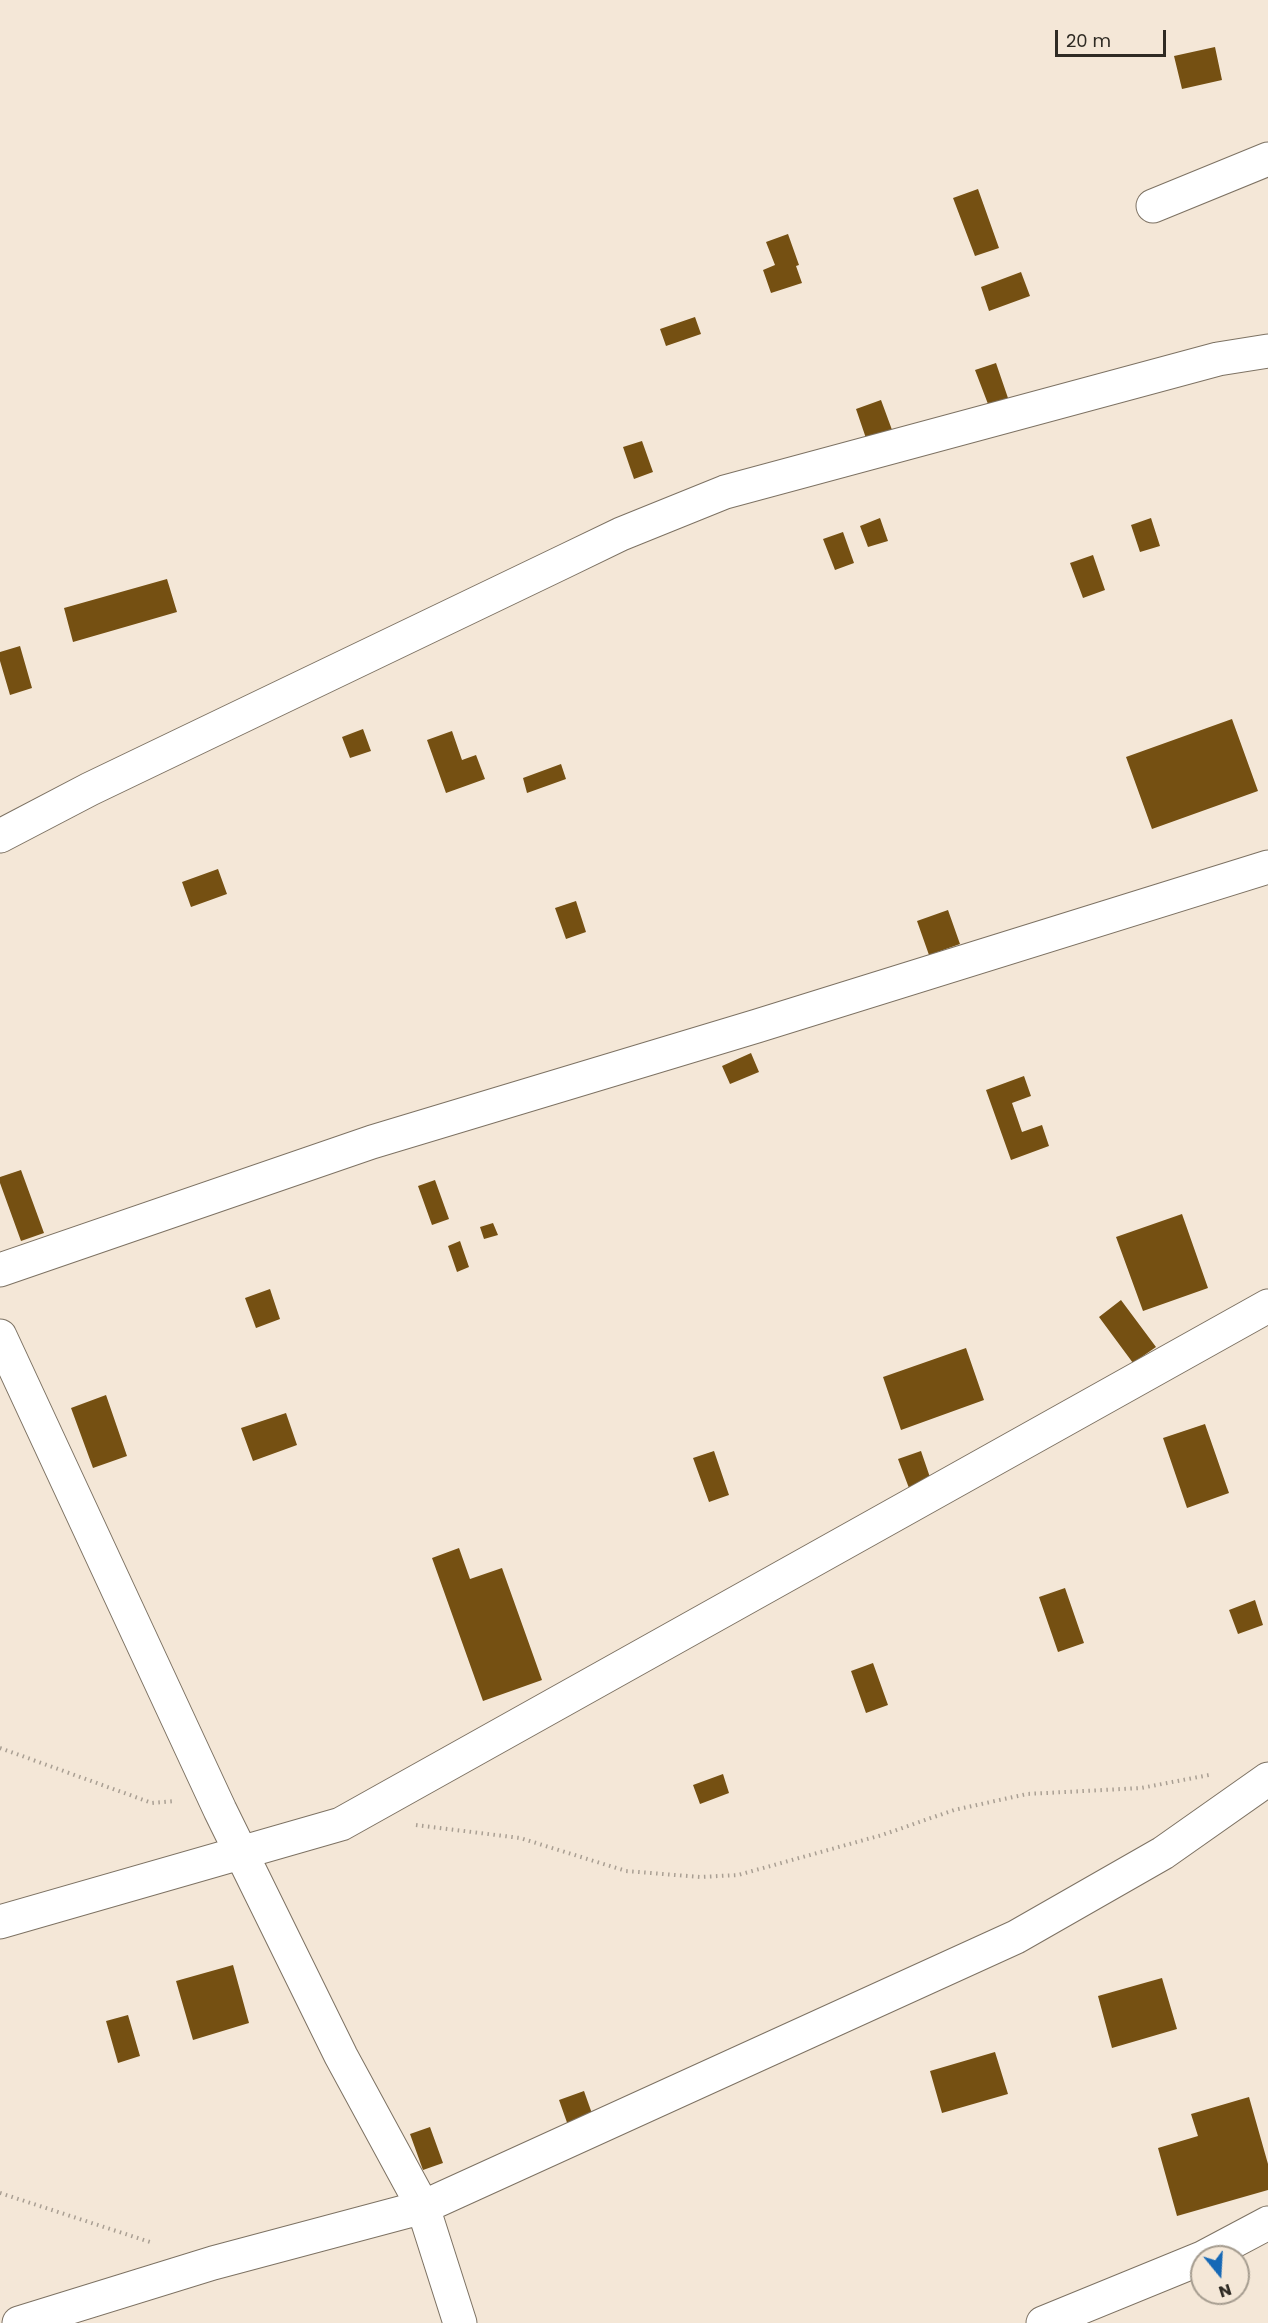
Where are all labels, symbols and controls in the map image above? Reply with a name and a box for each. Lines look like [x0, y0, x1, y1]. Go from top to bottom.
scale bar [1058, 18, 1169, 56]
text: 20 m [1066, 28, 1111, 53]
north arrow [1190, 2245, 1250, 2305]
text: N [1216, 2278, 1234, 2303]

